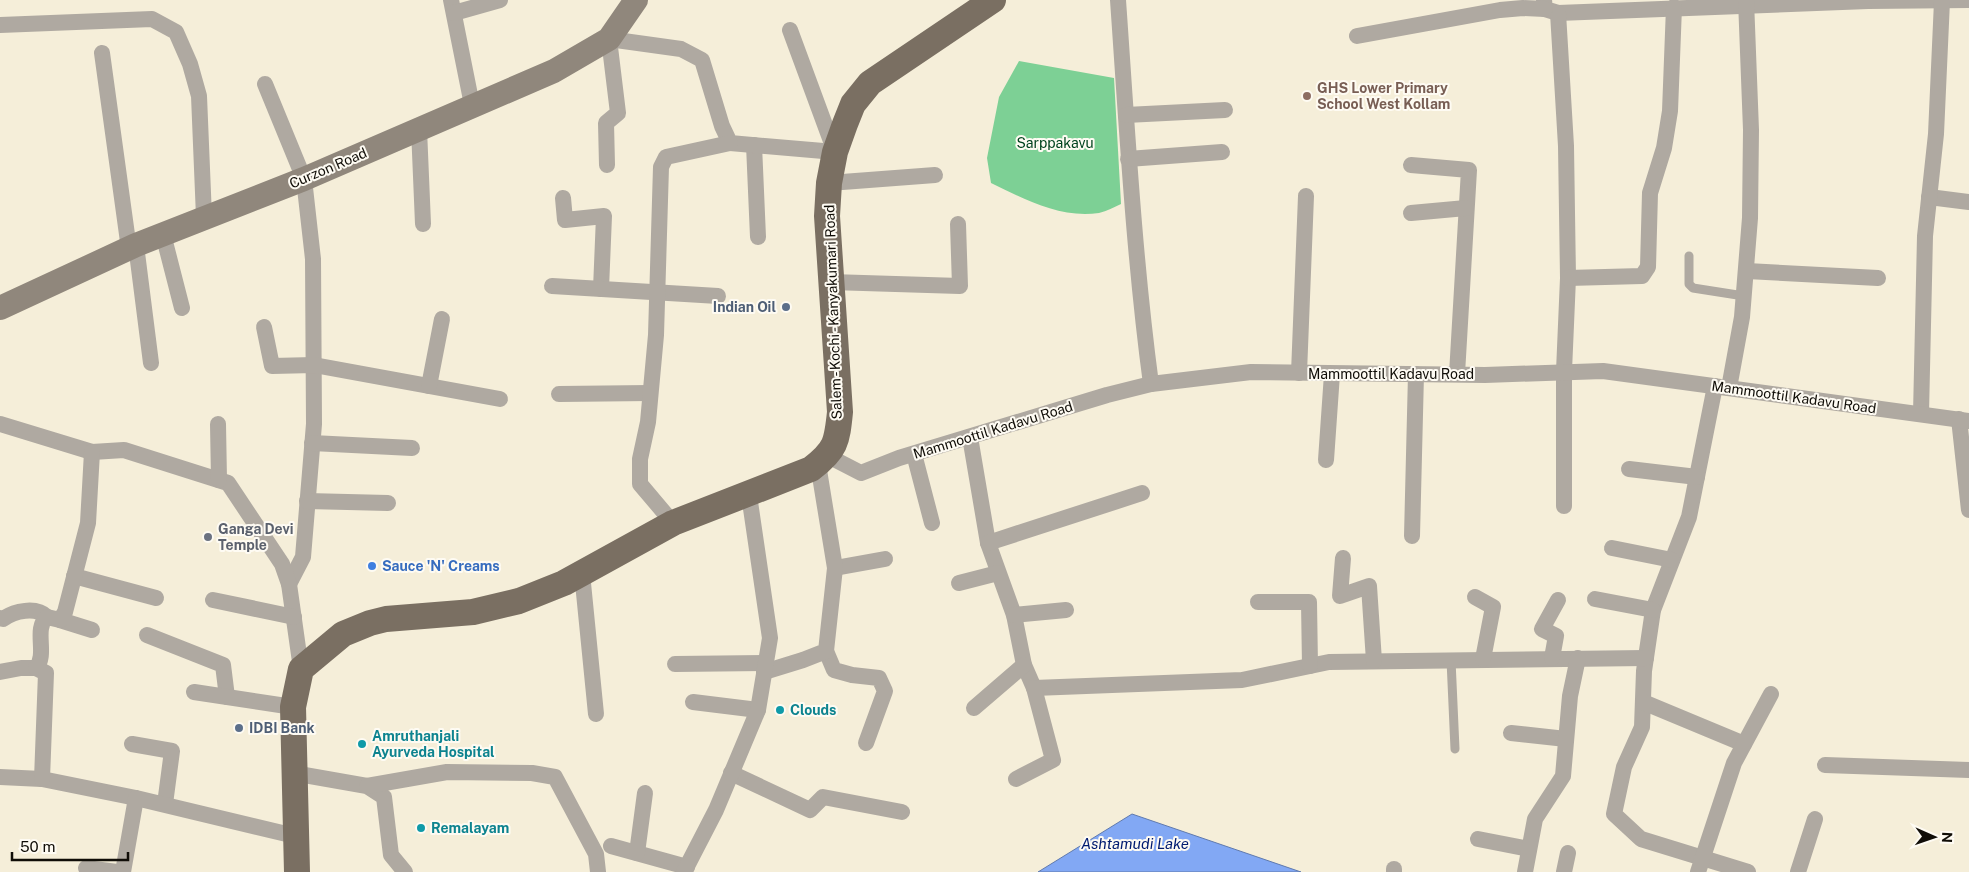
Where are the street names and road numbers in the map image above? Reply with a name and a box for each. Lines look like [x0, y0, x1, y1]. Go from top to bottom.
street label: Curzon Road [287, 144, 369, 192]
street label: Salem - Kochi - Kanyakumari Road [821, 204, 845, 420]
street label: Mammoottil Kadavu Road [1308, 366, 1474, 382]
street label: Mammoottil Kadavu Road [1711, 378, 1877, 416]
street label: Mammoottil Kadavu Road [911, 398, 1075, 462]

